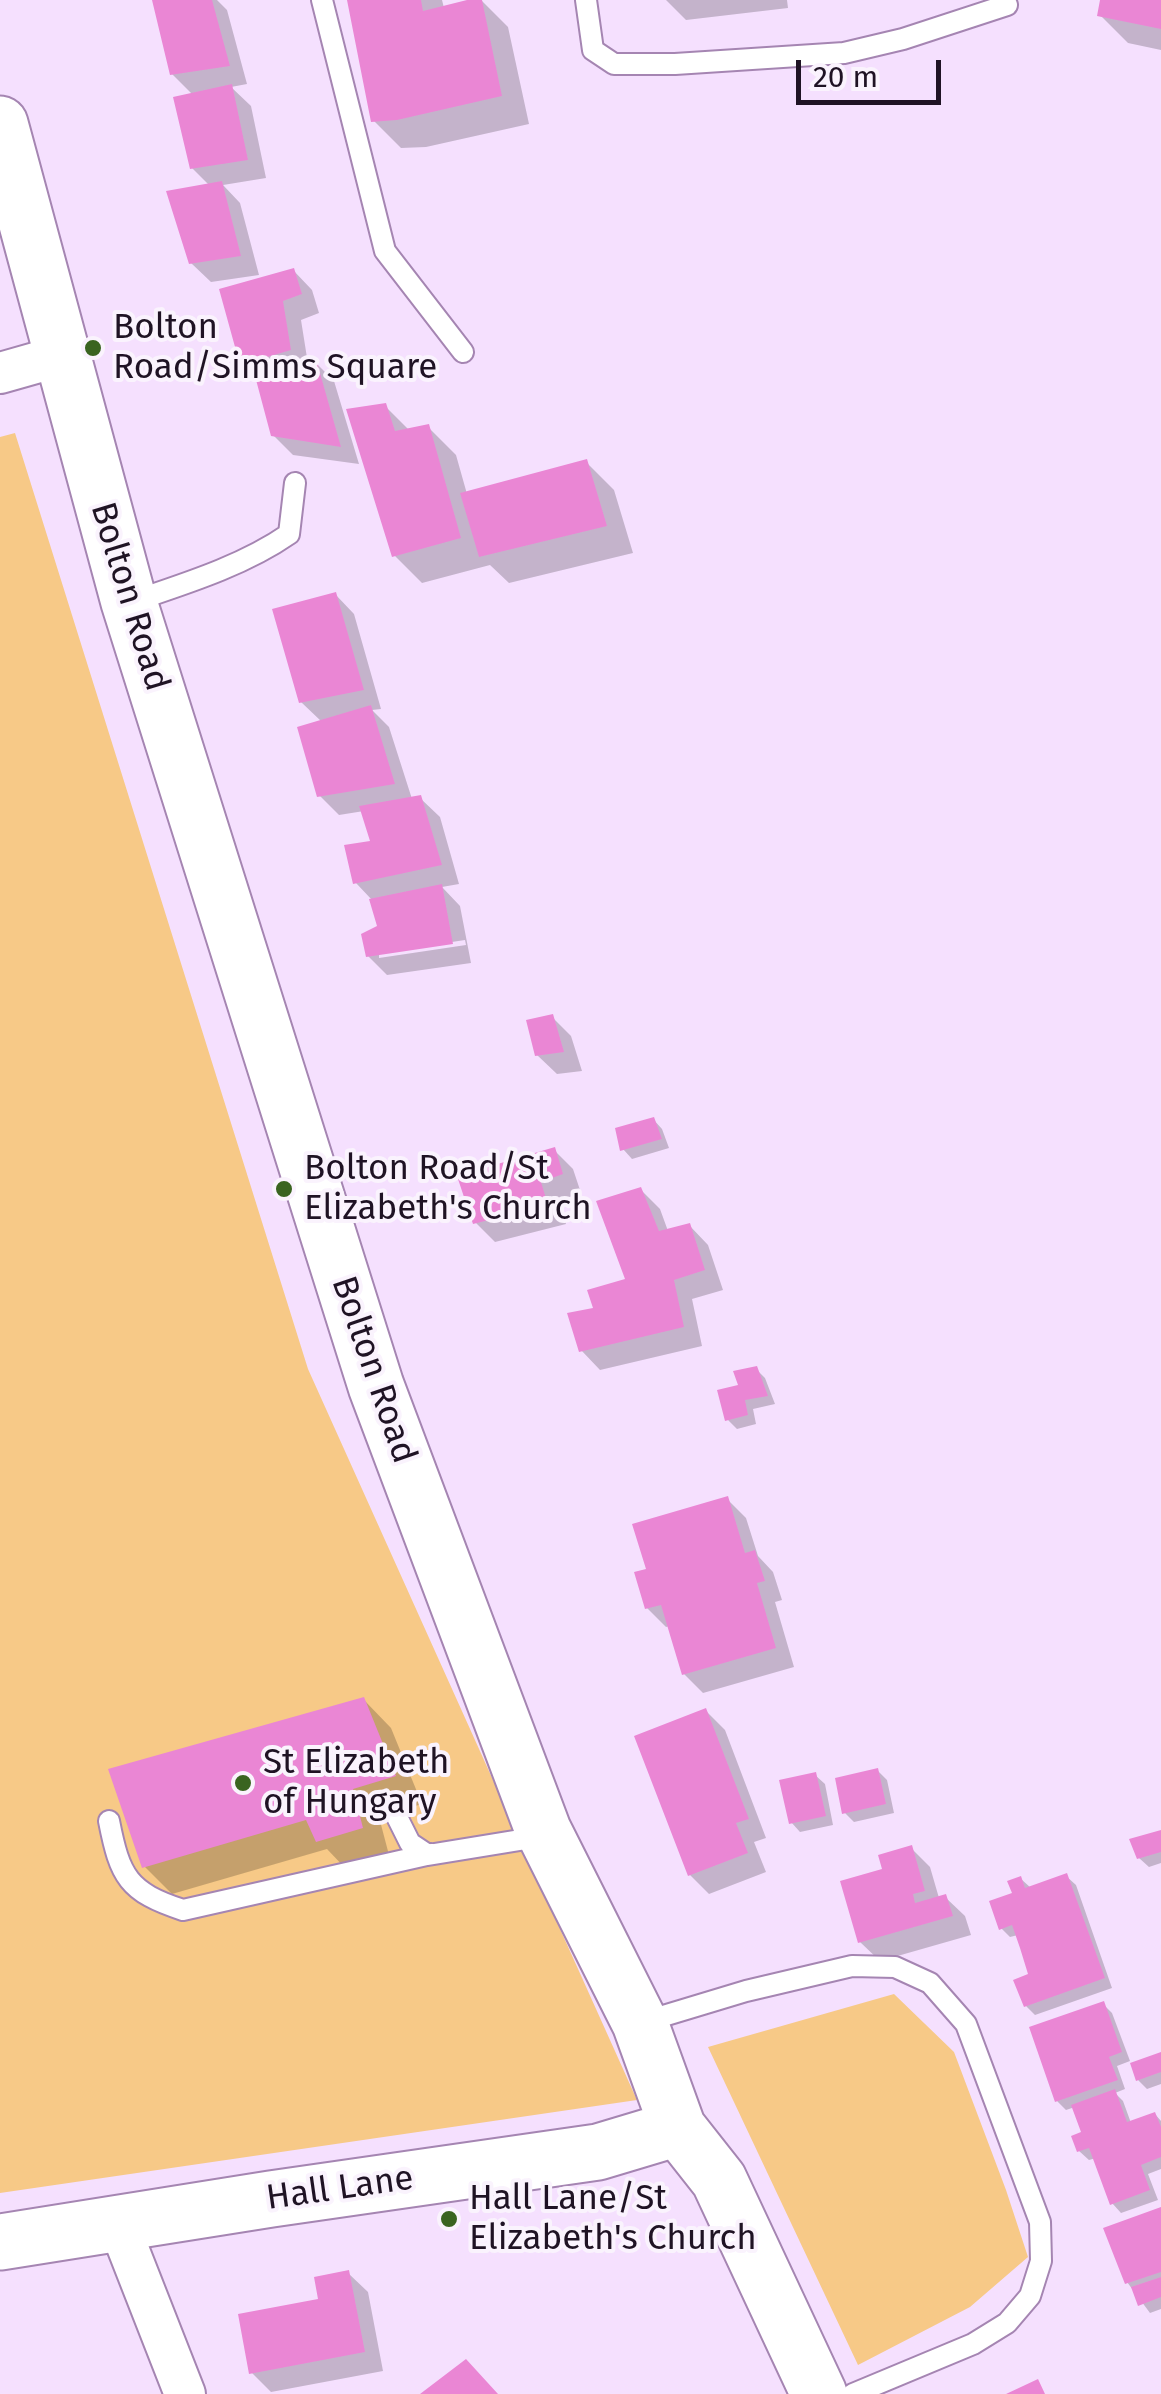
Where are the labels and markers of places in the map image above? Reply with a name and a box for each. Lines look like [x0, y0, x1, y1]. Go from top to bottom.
place label: Bolton Road/Simms Square [113, 307, 437, 389]
marker: Bolton Road/Simms Square [82, 337, 104, 359]
place label: Bolton Road/St Elizabeth's Church [304, 1148, 592, 1230]
marker: Bolton Road/St Elizabeth's Church [273, 1178, 295, 1200]
place label: St Elizabeth of Hungary [263, 1742, 449, 1824]
marker: St Elizabeth of Hungary [232, 1772, 254, 1794]
place label: Hall Lane/St Elizabeth's Church [469, 2178, 757, 2260]
marker: Hall Lane/St Elizabeth's Church [438, 2208, 460, 2230]

